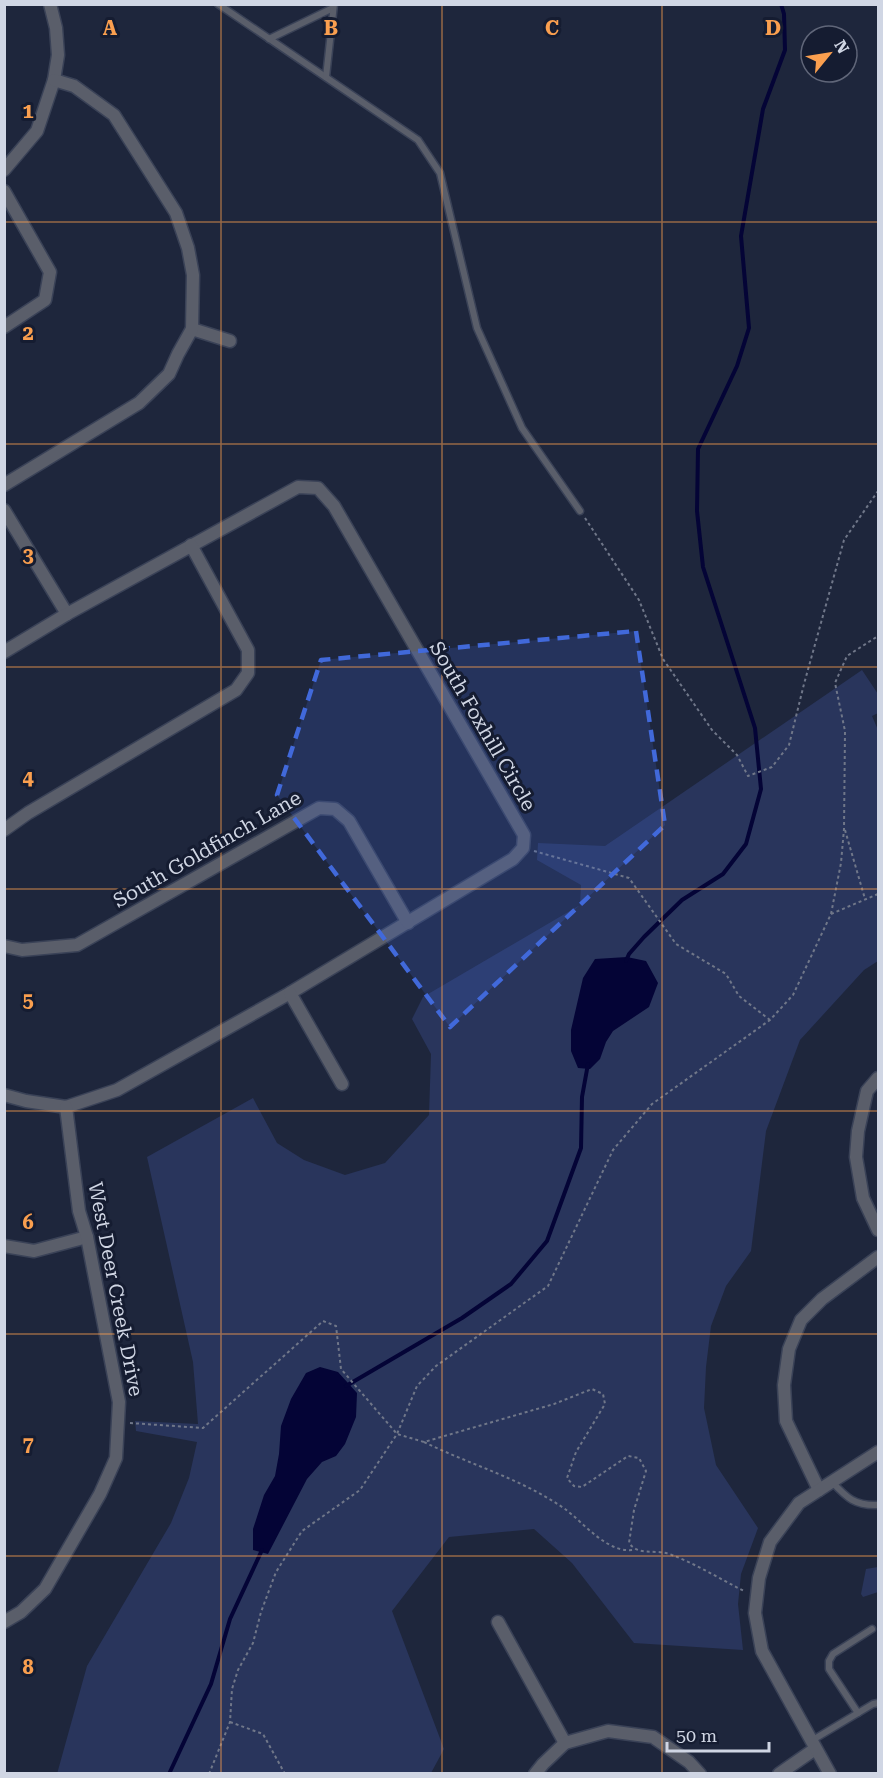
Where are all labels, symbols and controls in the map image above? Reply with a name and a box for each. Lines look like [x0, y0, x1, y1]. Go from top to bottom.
text: A [103, 16, 118, 40]
text: B [324, 16, 338, 40]
text: C [545, 16, 559, 40]
text: D [765, 16, 781, 40]
north arrow [799, 24, 859, 84]
text: N [830, 37, 853, 57]
text: 1 [22, 99, 34, 123]
text: 2 [22, 321, 34, 345]
text: 3 [22, 543, 34, 567]
street label: South Foxhill Circle [425, 637, 541, 815]
text: 4 [22, 766, 34, 790]
street label: South Goldfinch Lane [109, 785, 305, 913]
text: 5 [22, 988, 34, 1012]
street label: West Deer Creek Drive [83, 1180, 149, 1398]
text: 6 [22, 1210, 34, 1234]
text: 7 [22, 1432, 34, 1456]
text: 8 [22, 1655, 34, 1679]
scale bar [667, 1715, 769, 1753]
text: 50 m [676, 1725, 717, 1746]

